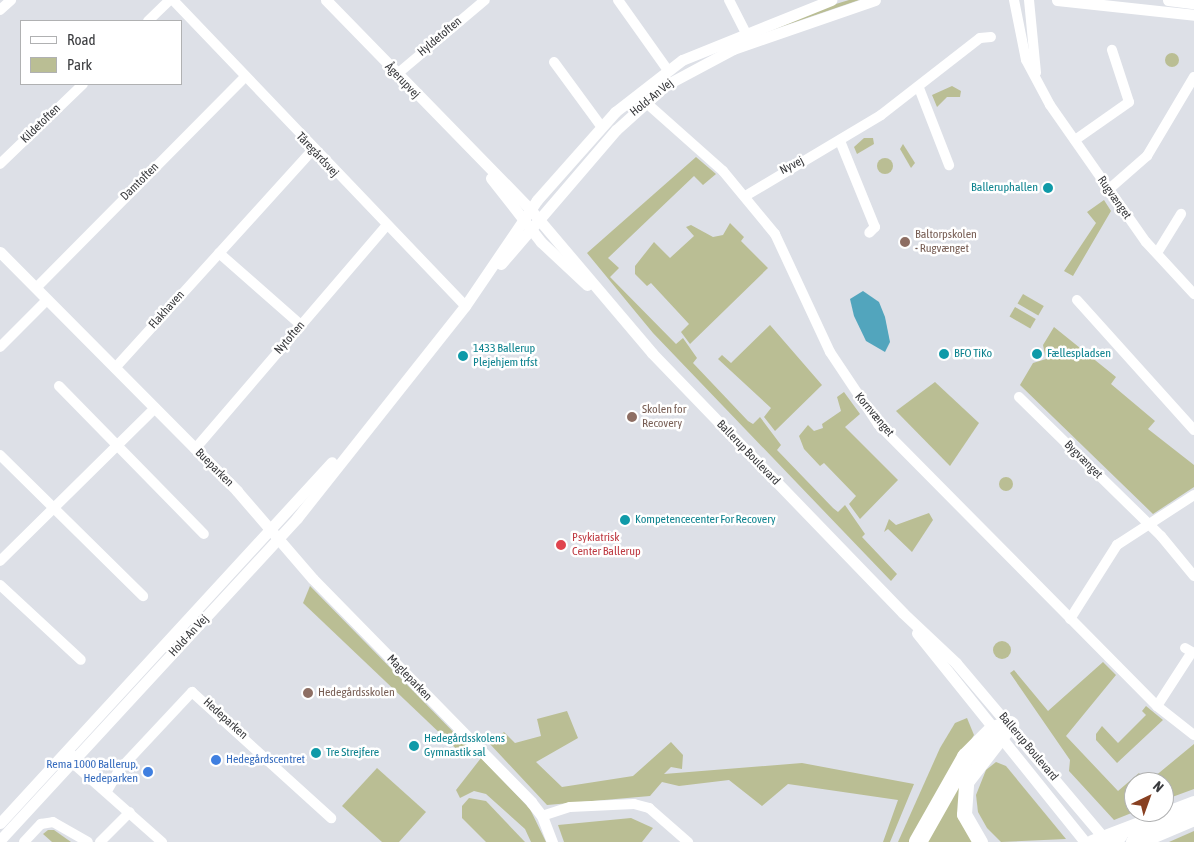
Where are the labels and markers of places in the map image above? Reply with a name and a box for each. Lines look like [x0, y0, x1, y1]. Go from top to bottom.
place label: Balleruphallen [971, 181, 1038, 195]
marker: Balleruphallen [1042, 182, 1054, 194]
place label: Baltorpskolen - Rugvænget [915, 228, 977, 256]
marker: Baltorpskolen - Rugvænget [899, 236, 911, 248]
place label: 1433 Ballerup Plejehjem trfst [473, 342, 538, 370]
place label: BFO TiKo [954, 347, 992, 361]
place label: Fællespladsen [1047, 347, 1111, 361]
marker: BFO TiKo [938, 348, 950, 360]
marker: Fællespladsen [1031, 348, 1043, 360]
marker: 1433 Ballerup Plejehjem trfst [457, 350, 469, 362]
place label: Skolen for Recovery [642, 403, 686, 431]
marker: Skolen for Recovery [626, 411, 638, 423]
place label: Kompetencecenter For Recovery [635, 513, 776, 527]
marker: Kompetencecenter For Recovery [619, 514, 631, 526]
place label: Psykiatrisk Center Ballerup [572, 531, 641, 559]
marker: Psykiatrisk Center Ballerup [554, 538, 568, 552]
place label: Hedegårdsskolen [318, 686, 395, 700]
marker: Hedegårdsskolen [302, 687, 314, 699]
place label: Hedegårdsskolens Gymnastik sal [424, 732, 505, 760]
marker: Hedegårdsskolens Gymnastik sal [408, 740, 420, 752]
place label: Tre Strejfere [326, 746, 379, 760]
marker: Tre Strejfere [310, 747, 322, 759]
place label: Hedegårdscentret [226, 753, 305, 767]
marker: Hedegårdscentret [210, 754, 222, 766]
place label: Rema 1000 Ballerup, Hedeparken [46, 758, 138, 786]
marker: Rema 1000 Ballerup, Hedeparken [142, 766, 154, 778]

